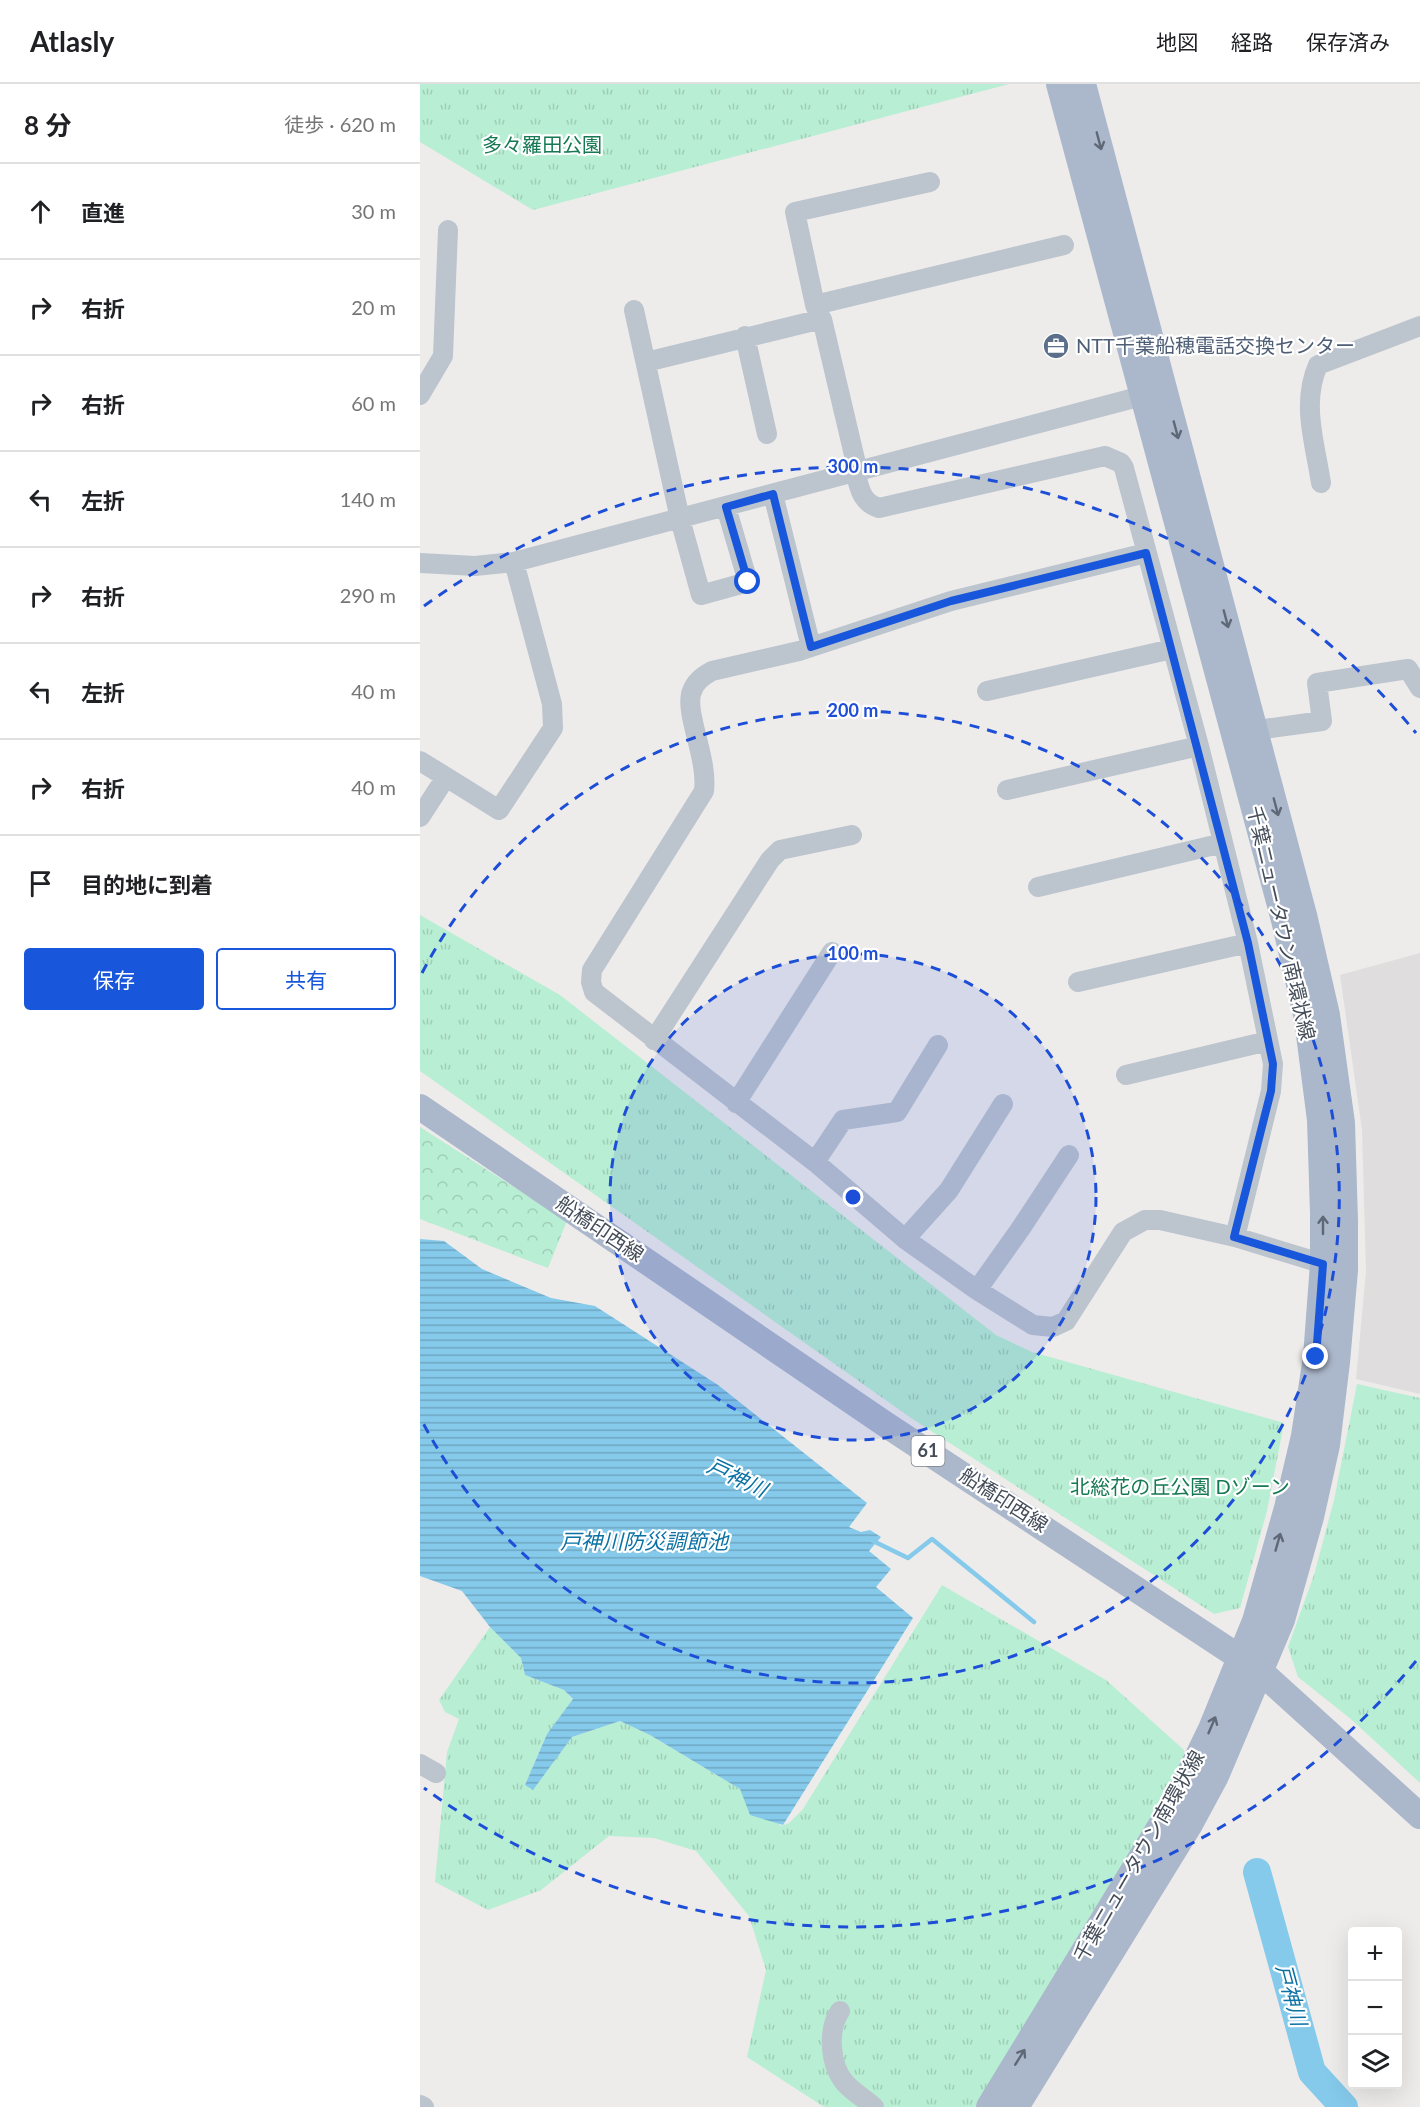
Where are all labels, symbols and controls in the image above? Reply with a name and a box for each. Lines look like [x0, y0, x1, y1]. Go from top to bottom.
text: Atlasly [30, 24, 114, 58]
text: 地図 [1156, 29, 1198, 54]
text: 経路 [1231, 29, 1273, 54]
text: 保存済み [1306, 29, 1390, 54]
text: 8 分 [24, 109, 71, 141]
text: 徒歩 · 620 m [284, 112, 396, 136]
one-way arrow [1093, 131, 1105, 150]
park label: 多々羅田公園 [482, 132, 602, 156]
icon: ahead [24, 195, 57, 228]
text: 直進 [81, 199, 125, 226]
text: 30 m [351, 199, 396, 223]
icon: right [24, 291, 57, 324]
text: 右折 [81, 295, 125, 322]
text: 20 m [351, 295, 396, 319]
office icon: NTT千葉船穂電話交換センター [1041, 331, 1071, 361]
place label: NTT千葉船穂電話交換センター [1076, 333, 1355, 357]
icon: right [24, 387, 57, 420]
text: 右折 [81, 391, 125, 418]
text: 60 m [351, 391, 396, 415]
one-way arrow [1170, 421, 1182, 440]
text: 300 m [828, 455, 878, 477]
icon: left [24, 483, 57, 516]
text: 左折 [81, 487, 125, 514]
text: 140 m [340, 487, 396, 511]
route start [734, 568, 760, 594]
icon: right [24, 579, 57, 612]
text: 右折 [81, 583, 125, 610]
text: 290 m [340, 583, 396, 607]
one-way arrow [1220, 609, 1232, 628]
icon: left [24, 675, 57, 708]
text: 左折 [81, 679, 125, 706]
text: 40 m [351, 679, 396, 703]
text: 200 m [828, 699, 878, 721]
icon: right [24, 771, 57, 804]
text: 右折 [81, 775, 125, 802]
text: 40 m [351, 775, 396, 799]
one-way arrow [1271, 797, 1282, 816]
street label: 千葉ニュータウン南環状線 [1243, 803, 1321, 1042]
icon: arrive [24, 867, 57, 900]
text: 目的地に到着 [81, 871, 213, 898]
text: 100 m [828, 942, 878, 964]
button: 保存 [24, 948, 204, 1010]
button: 共有 [216, 948, 396, 1010]
centre of rings [843, 1187, 863, 1207]
street label: 船橋印西線 [552, 1190, 649, 1266]
one-way arrow [1317, 1216, 1329, 1236]
route end [1302, 1343, 1328, 1369]
road number: 61 [912, 1436, 944, 1466]
water label: 戸神川 [704, 1452, 773, 1502]
street label: 船橋印西線 [956, 1462, 1053, 1536]
park label: 北総花の丘公園 Dゾーン [1070, 1474, 1290, 1498]
water label: 戸神川防災調節池 [560, 1528, 730, 1553]
one-way arrow [1272, 1533, 1284, 1552]
one-way arrow [1207, 1716, 1218, 1735]
street label: 千葉ニュータウン南環状線 [1068, 1746, 1209, 1965]
map controls [1348, 1927, 1402, 2089]
button: + [1348, 1927, 1402, 1981]
water label: 戸神川 [1272, 1961, 1313, 2030]
button: − [1348, 1981, 1402, 2035]
button: layers [1348, 2035, 1402, 2089]
one-way arrow [1015, 2049, 1027, 2066]

